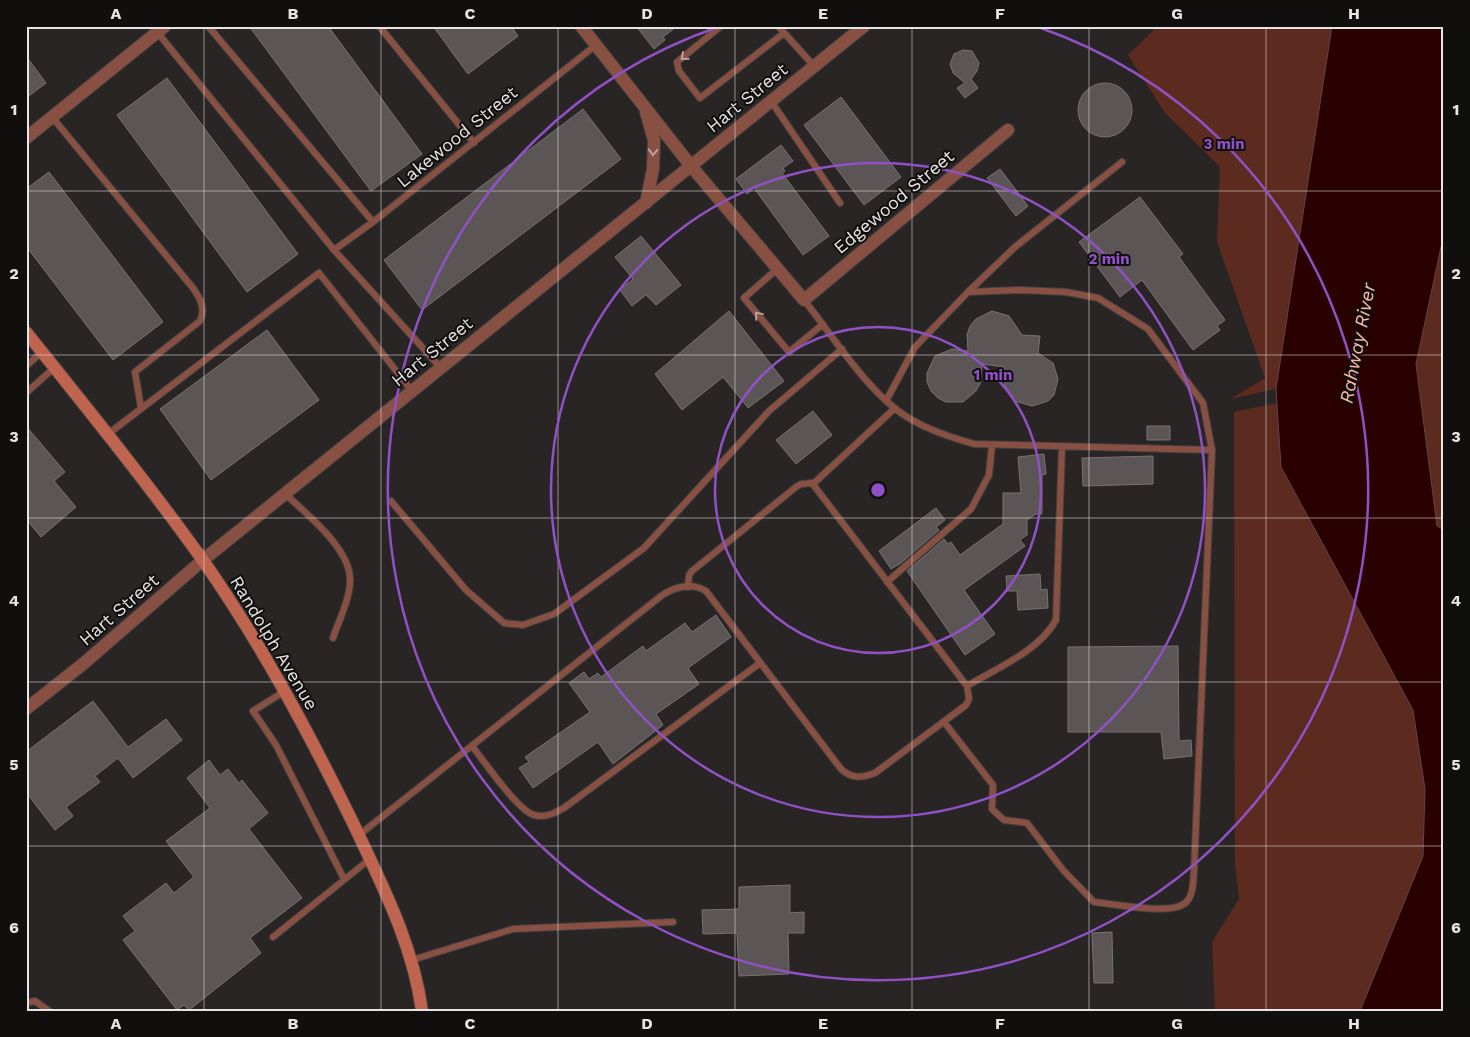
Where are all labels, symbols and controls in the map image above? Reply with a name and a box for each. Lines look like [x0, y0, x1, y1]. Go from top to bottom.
text: A [111, 4, 122, 23]
text: B [288, 4, 299, 23]
text: C [465, 4, 476, 23]
text: D [641, 4, 653, 23]
text: E [818, 4, 828, 23]
text: F [995, 4, 1005, 23]
text: G [1171, 4, 1183, 23]
text: H [1348, 4, 1360, 23]
one-way arrow [680, 51, 689, 60]
street label: Hart Street [702, 58, 792, 137]
street label: Lakewood Street [392, 81, 522, 192]
text: 1 [11, 100, 17, 119]
text: 1 [1453, 100, 1459, 119]
text: 3 min [1204, 135, 1244, 153]
street label: Edgewood Street [829, 145, 958, 258]
one-way arrow [648, 148, 659, 156]
text: 2 min [1088, 250, 1130, 268]
text: 2 [9, 264, 19, 283]
text: 2 [1451, 264, 1461, 283]
water label: Rahway River [1335, 280, 1381, 405]
street label: Hart Street [387, 312, 477, 391]
one-way arrow [755, 312, 763, 321]
text: 1 min [974, 366, 1012, 384]
text: 3 [9, 427, 19, 446]
text: 3 [1451, 427, 1461, 446]
centre of rings [869, 481, 887, 499]
street label: Hart Street [75, 569, 163, 650]
street label: Randolph Avenue [226, 572, 323, 713]
text: 4 [9, 591, 19, 610]
text: 4 [1451, 591, 1461, 610]
text: 5 [9, 755, 19, 774]
text: 5 [1451, 755, 1461, 774]
text: 6 [9, 918, 19, 937]
text: 6 [1451, 918, 1461, 937]
text: A [111, 1014, 122, 1033]
text: B [288, 1014, 299, 1033]
text: C [465, 1014, 476, 1033]
text: D [641, 1014, 653, 1033]
text: E [818, 1014, 828, 1033]
text: F [995, 1014, 1005, 1033]
text: G [1171, 1014, 1183, 1033]
text: H [1348, 1014, 1360, 1033]

